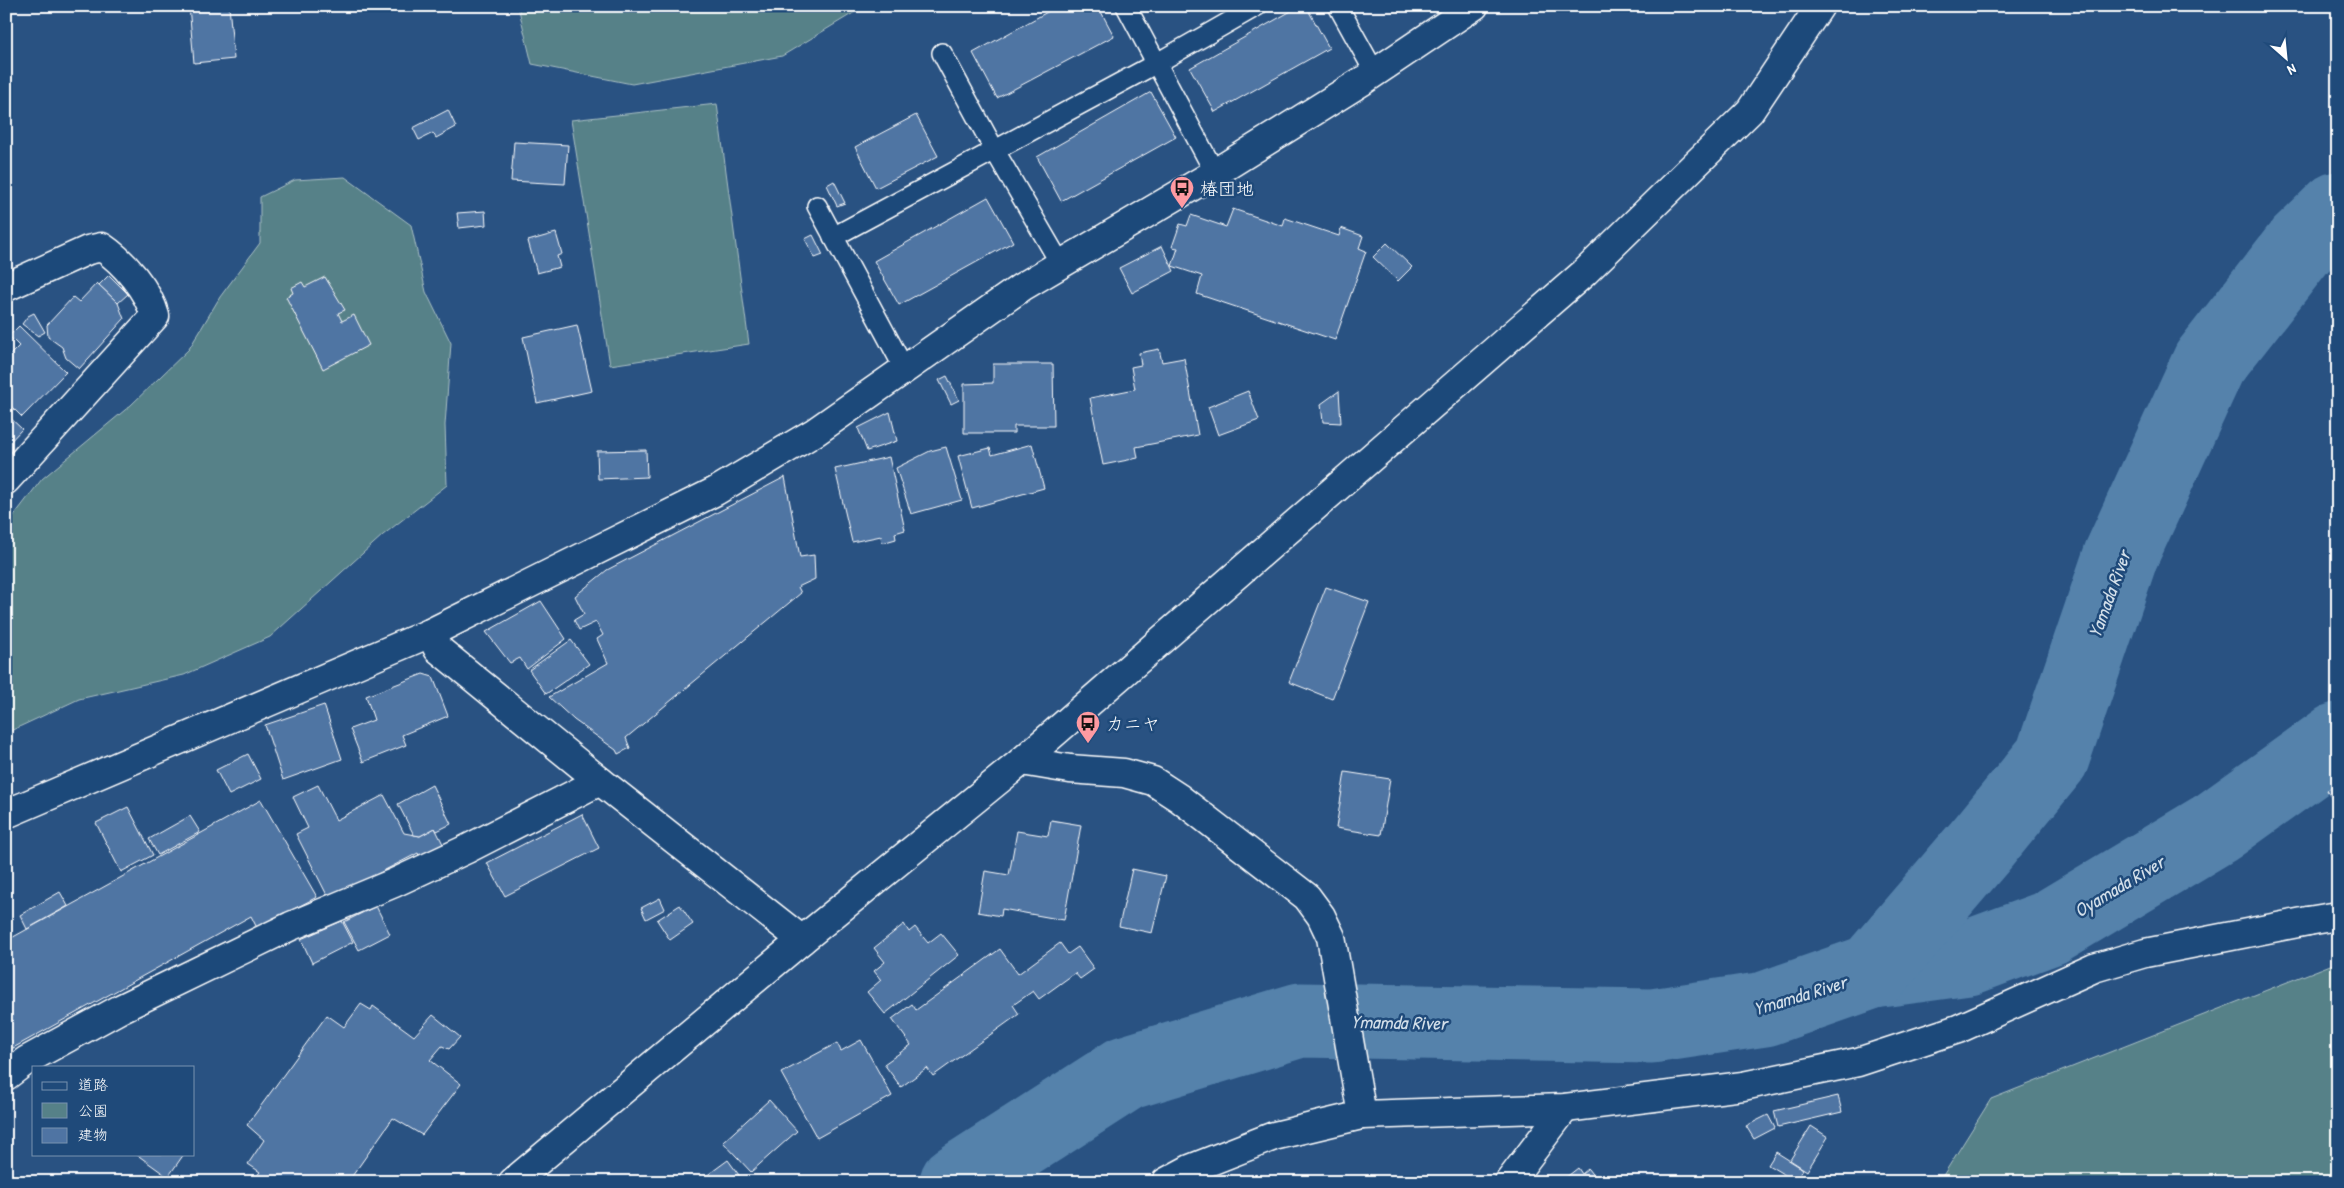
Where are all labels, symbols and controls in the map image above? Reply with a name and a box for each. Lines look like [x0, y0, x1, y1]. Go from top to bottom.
north arrow [2262, 32, 2312, 82]
text: N [2284, 60, 2300, 80]
bus stop icon: 椿団地 [1169, 175, 1195, 209]
place label: 椿団地 [1200, 176, 1254, 201]
water label: Yamada River [2081, 544, 2138, 641]
bus stop icon: カニヤ [1075, 710, 1101, 744]
place label: カニヤ [1106, 711, 1160, 736]
water label: Oyamada River [2069, 847, 2171, 923]
water label: Ymamda River [1750, 968, 1852, 1022]
water label: Ymamda River [1351, 1008, 1450, 1036]
legend [32, 1066, 195, 1156]
text: 道路 [78, 1074, 108, 1095]
text: 公園 [78, 1100, 108, 1121]
text: 建物 [78, 1124, 108, 1145]

